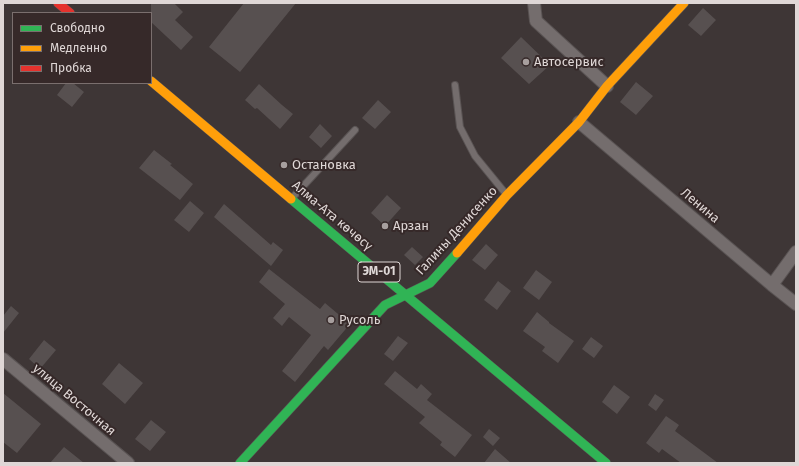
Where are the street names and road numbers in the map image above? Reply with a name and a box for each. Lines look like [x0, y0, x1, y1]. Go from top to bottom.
street label: Алма-Ата көчөсү [288, 178, 376, 254]
street label: Галины Денисенко [413, 183, 501, 279]
street label: Ленина [677, 185, 723, 227]
road number: ЭМ-01 [358, 262, 400, 282]
street label: улица Восточная [29, 361, 119, 439]

